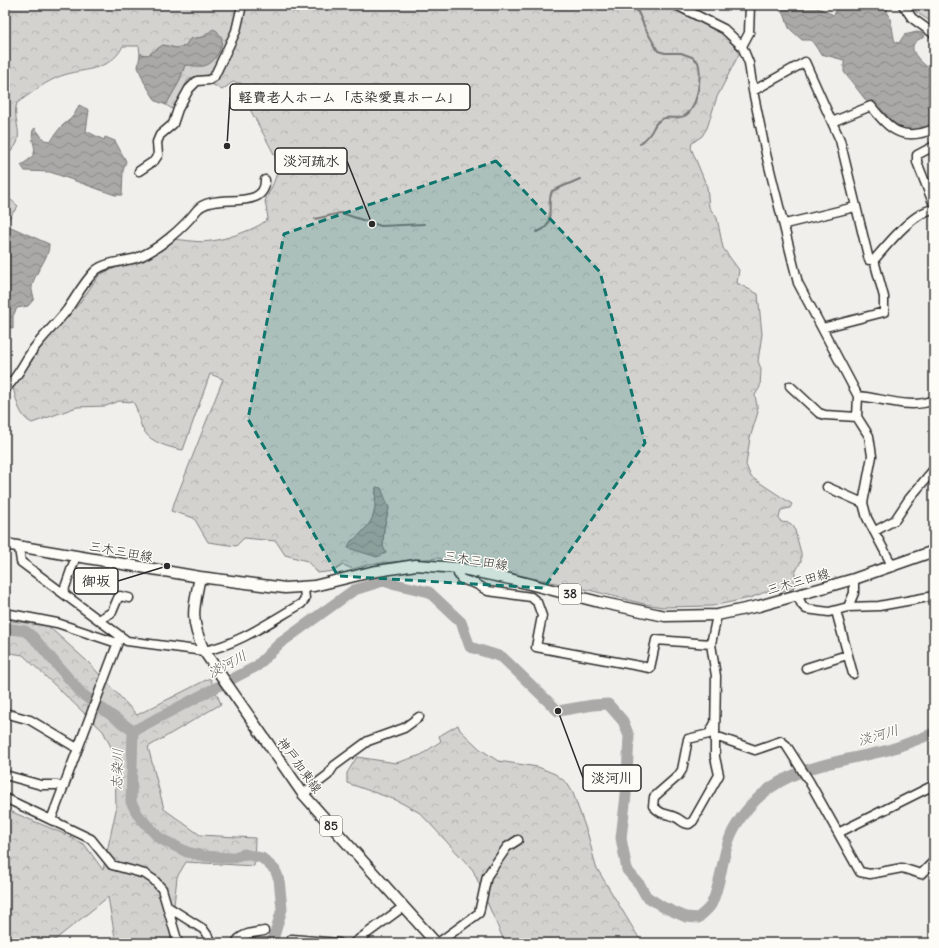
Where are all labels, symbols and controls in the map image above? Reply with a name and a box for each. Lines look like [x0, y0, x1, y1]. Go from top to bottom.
callout: 軽費老人ホーム「志染愛真ホーム」 [230, 84, 470, 110]
text: 軽費老人ホーム「志染愛真ホーム」 [239, 88, 461, 106]
callout: 淡河疏水 [275, 148, 347, 174]
text: 淡河疏水 [283, 152, 340, 170]
street label: 三木三田線 [87, 537, 155, 566]
street label: 三木三田線 [442, 547, 510, 574]
street label: 三木三田線 [765, 564, 833, 599]
callout: 御坂 [74, 568, 118, 594]
text: 御坂 [82, 572, 110, 590]
road number: 38 [559, 584, 581, 604]
water label: 淡河川 [204, 646, 250, 682]
water label: 淡河川 [855, 721, 901, 749]
street label: 神戸加東線 [274, 734, 326, 797]
water label: 志染川 [107, 748, 127, 790]
callout: 淡河川 [583, 765, 641, 791]
text: 淡河川 [591, 769, 633, 787]
road number: 85 [320, 816, 342, 836]

